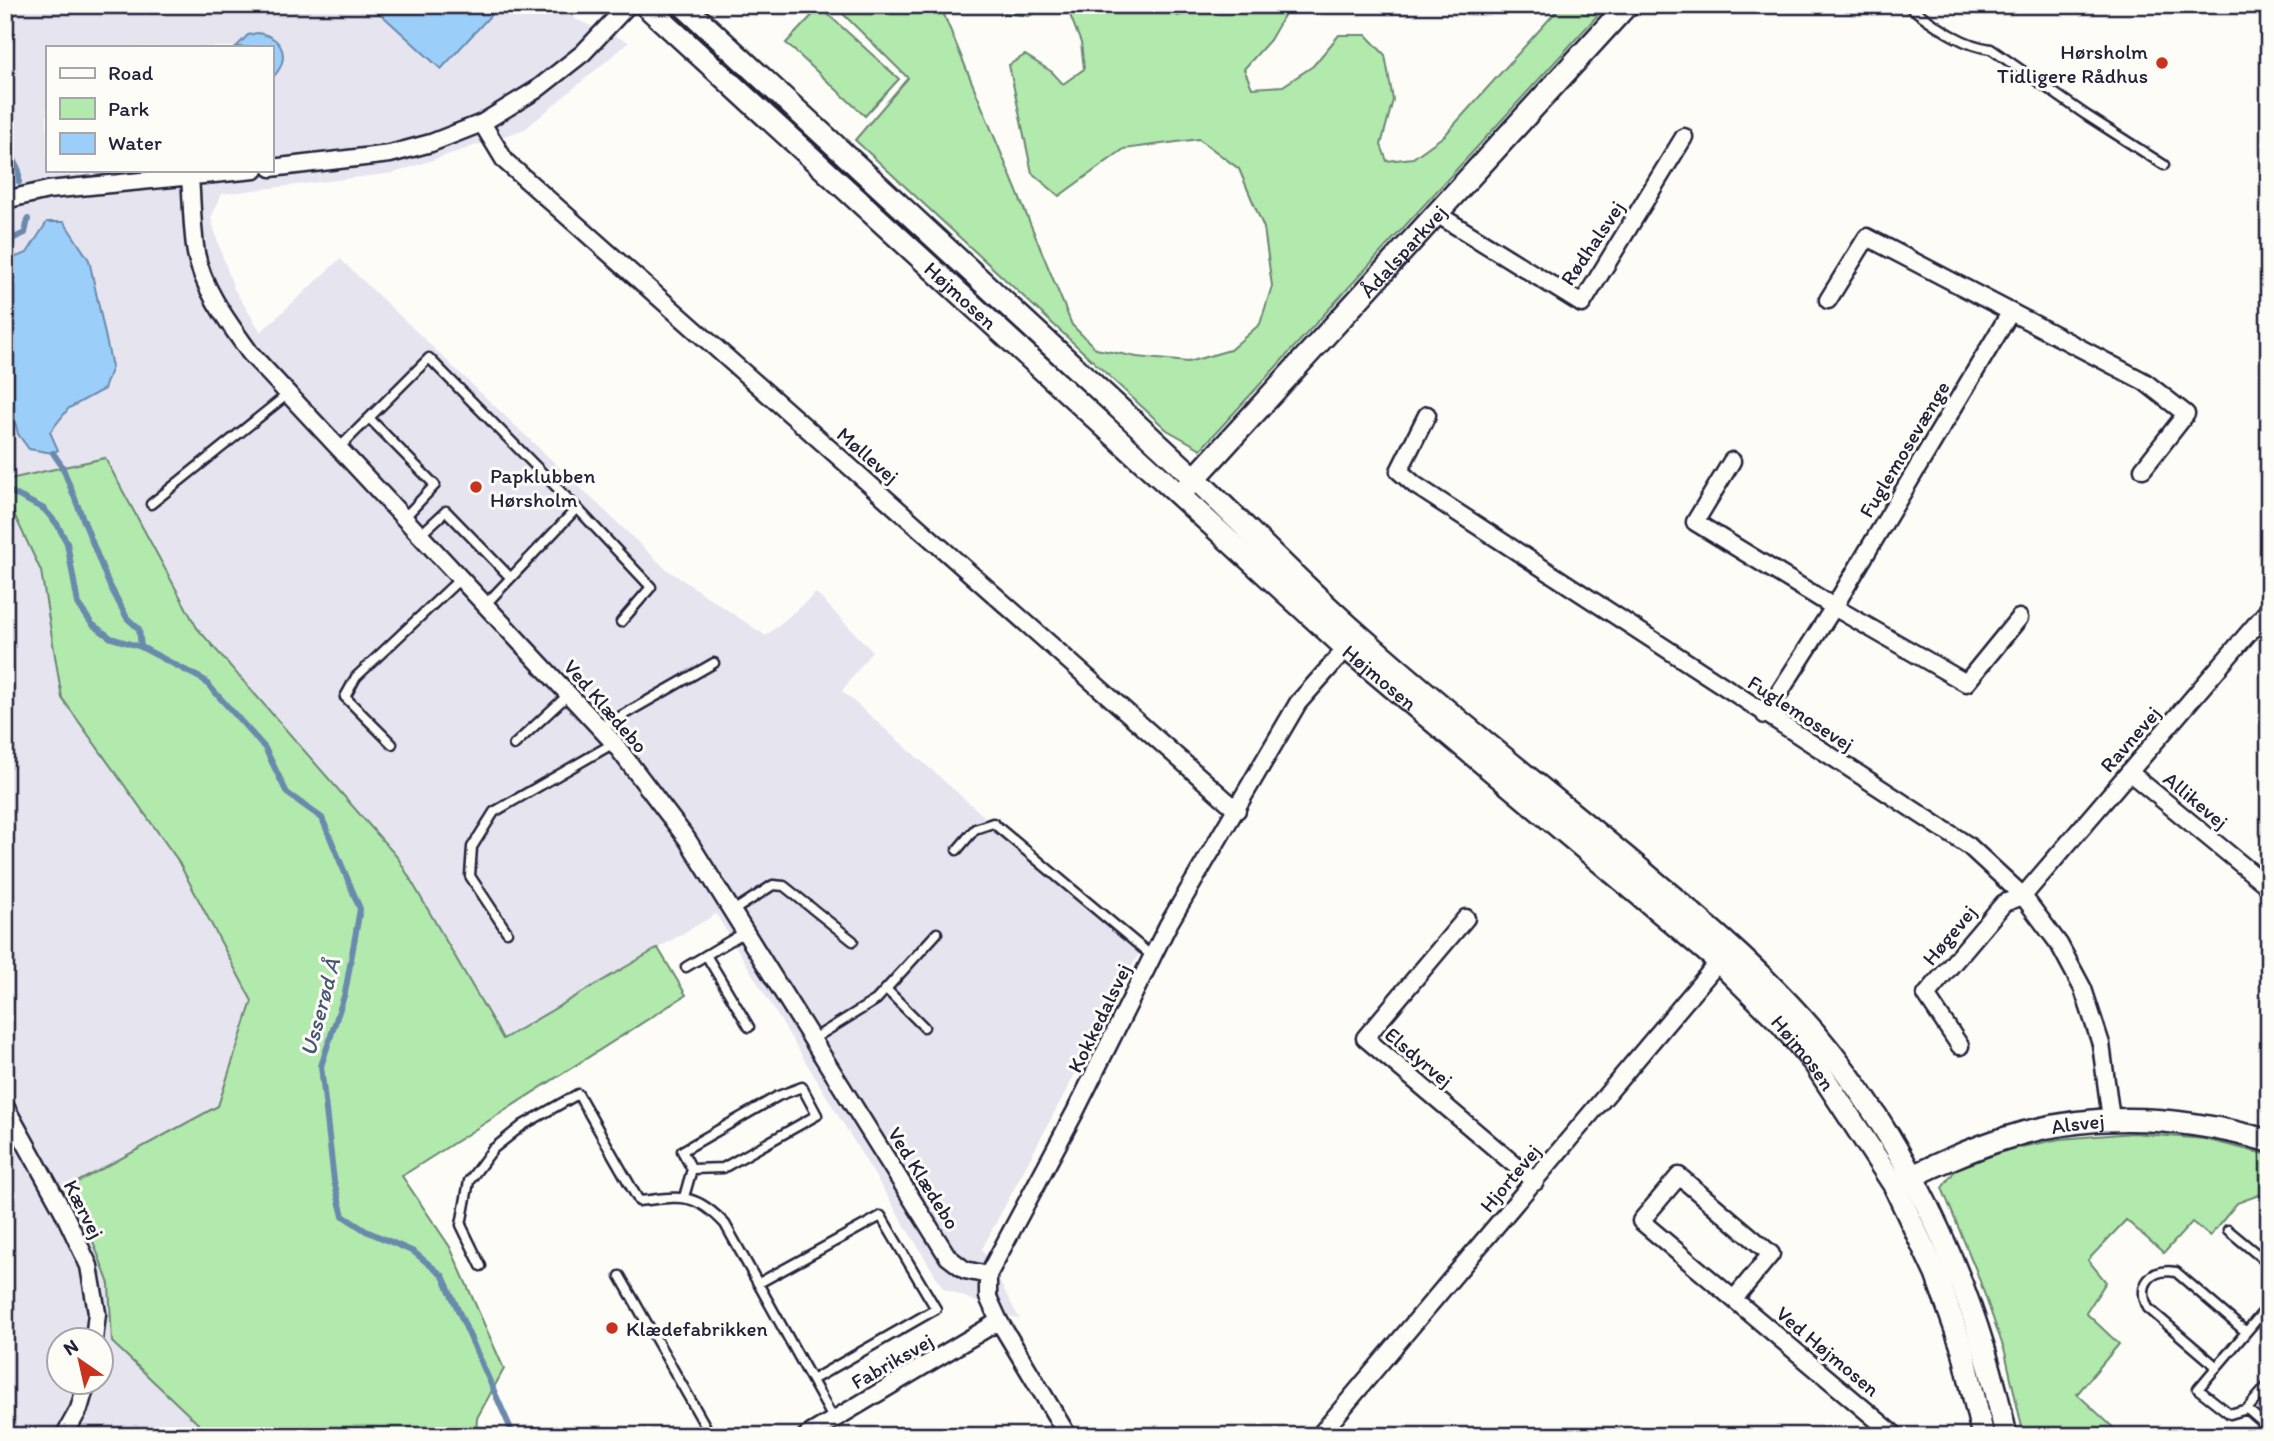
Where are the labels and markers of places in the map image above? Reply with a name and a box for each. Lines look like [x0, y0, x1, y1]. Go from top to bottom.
place label: Hørsholm Tidligere Rådhus [1997, 39, 2148, 88]
marker: Hørsholm Tidligere Rådhus [2154, 55, 2170, 71]
place label: Papklubben Hørsholm [490, 463, 595, 512]
marker: Papklubben Hørsholm [468, 479, 484, 495]
place label: Klædefabrikken [626, 1316, 768, 1341]
marker: Klædefabrikken [604, 1320, 620, 1336]

